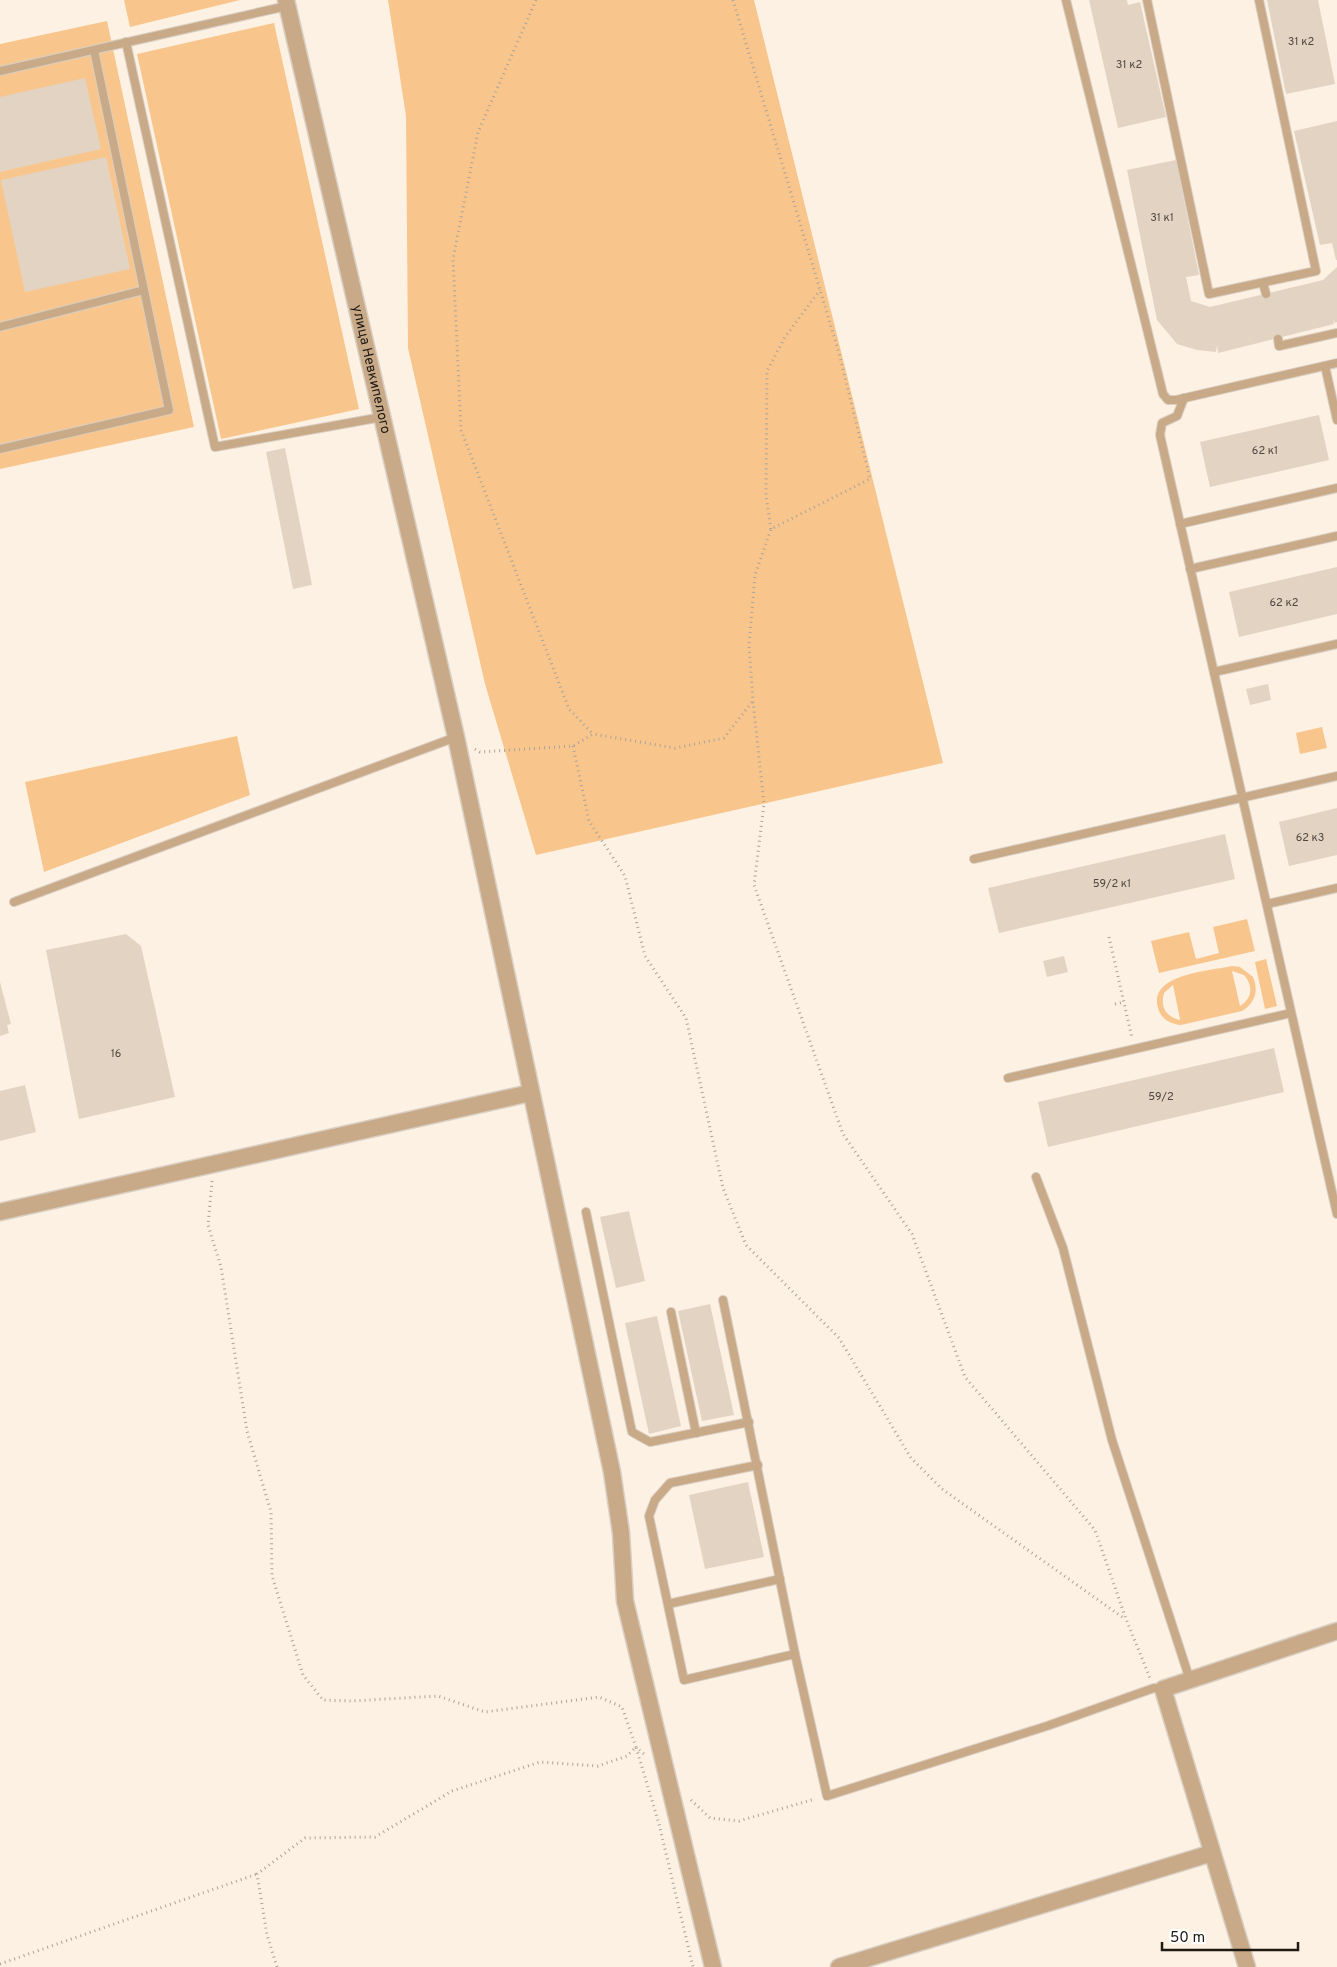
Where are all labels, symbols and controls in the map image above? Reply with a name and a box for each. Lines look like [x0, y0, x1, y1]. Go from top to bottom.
house number: 31 к2 [1288, 35, 1314, 49]
house number: 31 к2 [1116, 58, 1142, 72]
house number: 31 к1 [1150, 211, 1174, 225]
street label: улица Невкипелого [348, 303, 394, 435]
house number: 62 к1 [1252, 444, 1278, 458]
house number: 62 к2 [1270, 596, 1298, 610]
house number: 62 к3 [1296, 831, 1324, 845]
house number: 59/2 к1 [1093, 877, 1131, 891]
house number: 16 [111, 1047, 121, 1061]
house number: 59/2 [1148, 1090, 1174, 1104]
scale bar [1162, 1920, 1298, 1952]
text: 50 m [1170, 1929, 1205, 1948]

